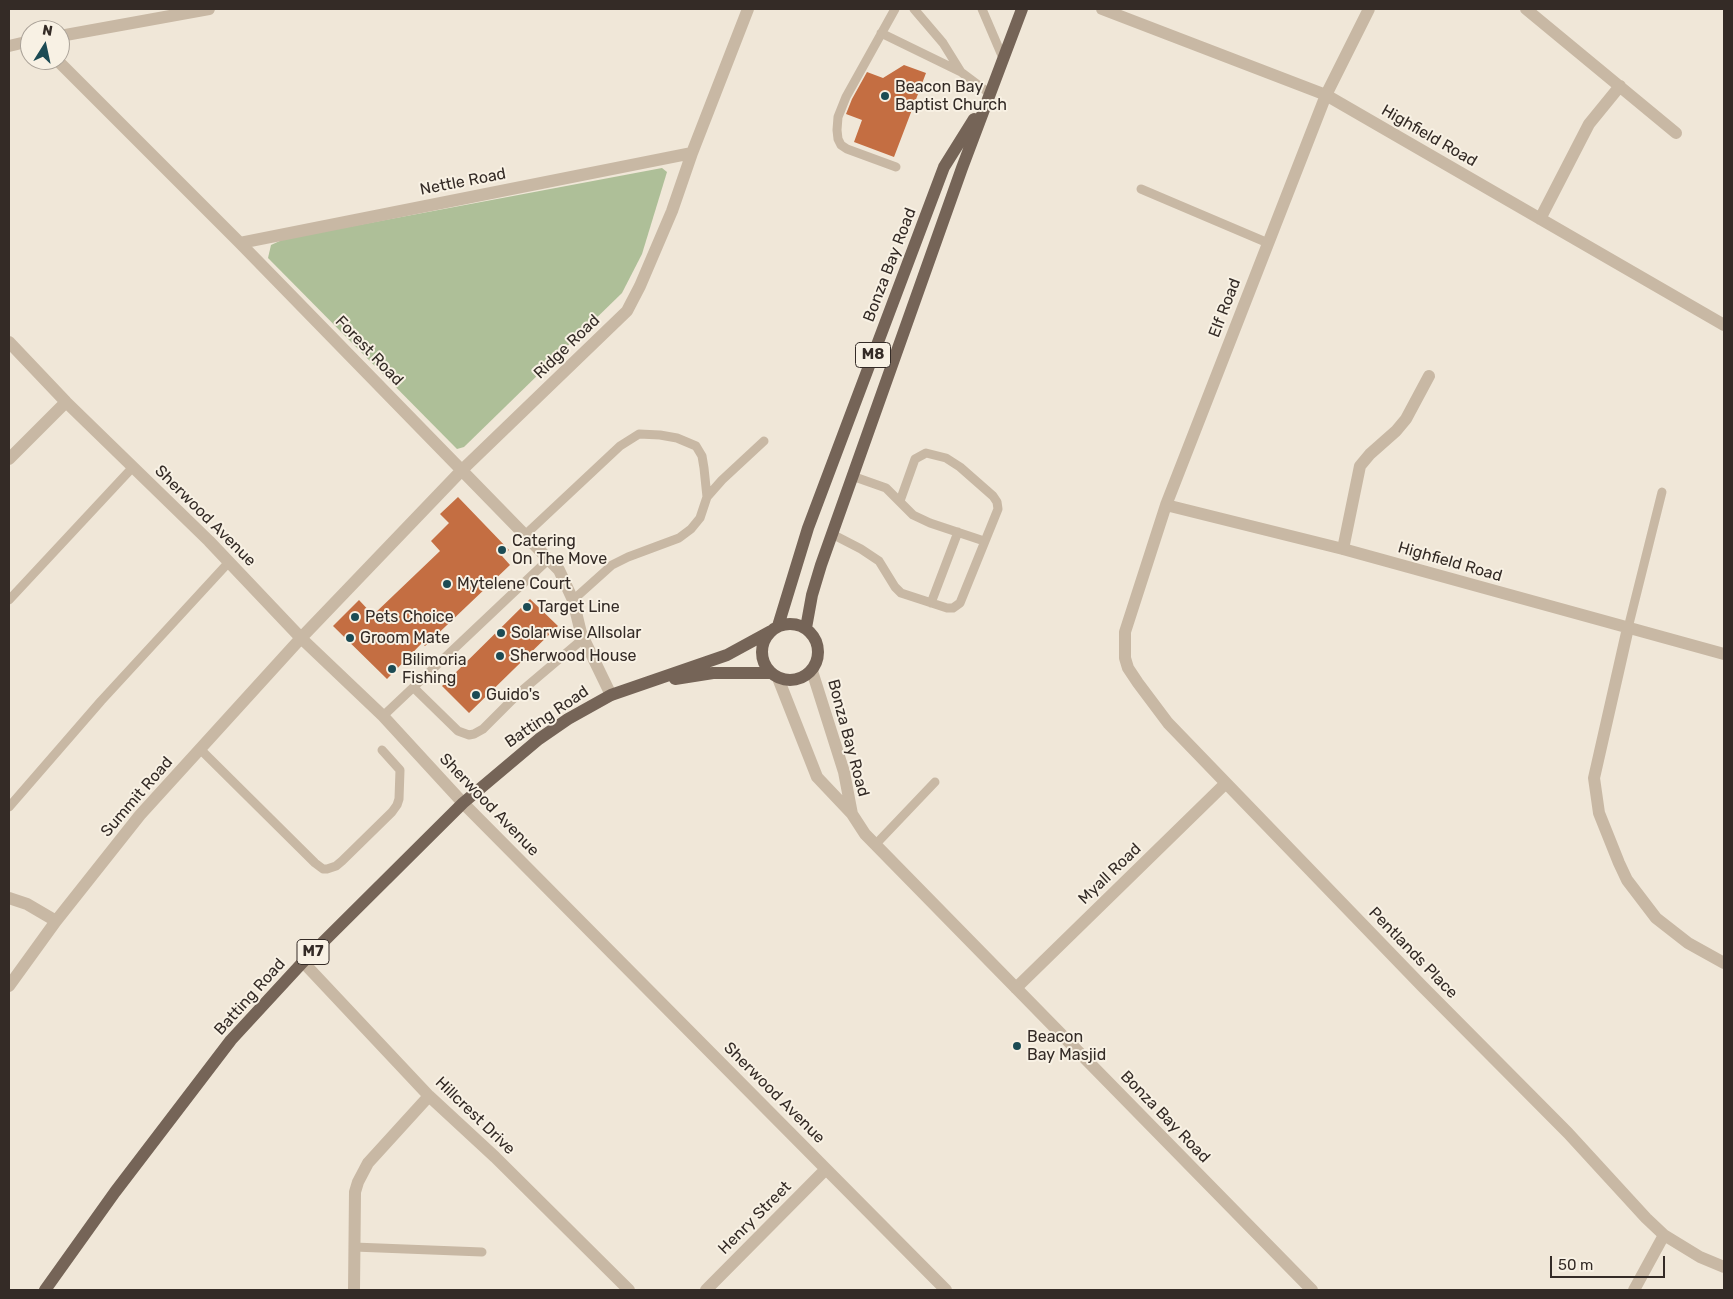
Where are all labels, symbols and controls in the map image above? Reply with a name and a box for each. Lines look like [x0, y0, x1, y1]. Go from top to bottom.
north arrow [20, 20, 70, 70]
text: N [41, 21, 54, 40]
place label: Beacon Bay Baptist Church [895, 77, 1007, 115]
marker: Beacon Bay Baptist Church [879, 90, 891, 102]
street label: Highfield Road [1378, 101, 1480, 171]
street label: Nettle Road [418, 164, 508, 200]
street label: Bonza Bay Road [859, 205, 921, 325]
street label: Elf Road [1205, 276, 1245, 340]
street label: Ridge Road [530, 311, 604, 383]
street label: Forest Road [331, 312, 407, 390]
road number: M8 [856, 342, 890, 368]
street label: Sherwood Avenue [150, 461, 260, 571]
place label: Catering On The Move [512, 531, 607, 569]
street label: Highfield Road [1396, 538, 1504, 586]
marker: Catering On The Move [496, 544, 508, 556]
place label: Mytelene Court [457, 574, 571, 594]
marker: Mytelene Court [441, 578, 453, 590]
place label: Target Line [537, 597, 620, 617]
marker: Target Line [521, 601, 533, 613]
place label: Pets Choice [365, 607, 454, 627]
marker: Pets Choice [349, 611, 361, 623]
place label: Solarwise Allsolar [511, 623, 641, 643]
marker: Solarwise Allsolar [495, 627, 507, 639]
place label: Groom Mate [360, 628, 450, 648]
marker: Groom Mate [344, 632, 356, 644]
place label: Sherwood House [510, 646, 637, 666]
place label: Bilimoria Fishing [402, 650, 467, 688]
marker: Sherwood House [494, 650, 506, 662]
marker: Bilimoria Fishing [386, 663, 398, 675]
street label: Bonza Bay Road [823, 677, 873, 799]
street label: Batting Road [501, 682, 593, 752]
place label: Guido's [486, 685, 540, 705]
marker: Guido's [470, 689, 482, 701]
street label: Sherwood Avenue [435, 750, 543, 860]
street label: Summit Road [97, 753, 177, 841]
street label: Myall Road [1075, 839, 1145, 909]
street label: Pentlands Place [1364, 903, 1462, 1003]
road number: M7 [297, 940, 329, 964]
street label: Batting Road [210, 955, 290, 1039]
place label: Beacon Bay Masjid [1027, 1027, 1106, 1065]
street label: Sherwood Avenue [719, 1038, 829, 1148]
marker: Beacon Bay Masjid [1011, 1040, 1023, 1052]
street label: Bonza Bay Road [1116, 1067, 1214, 1167]
street label: Hillcrest Drive [431, 1073, 519, 1159]
street label: Henry Street [715, 1178, 795, 1258]
scale bar [1553, 1246, 1668, 1278]
text: 50 m [1558, 1256, 1593, 1274]

